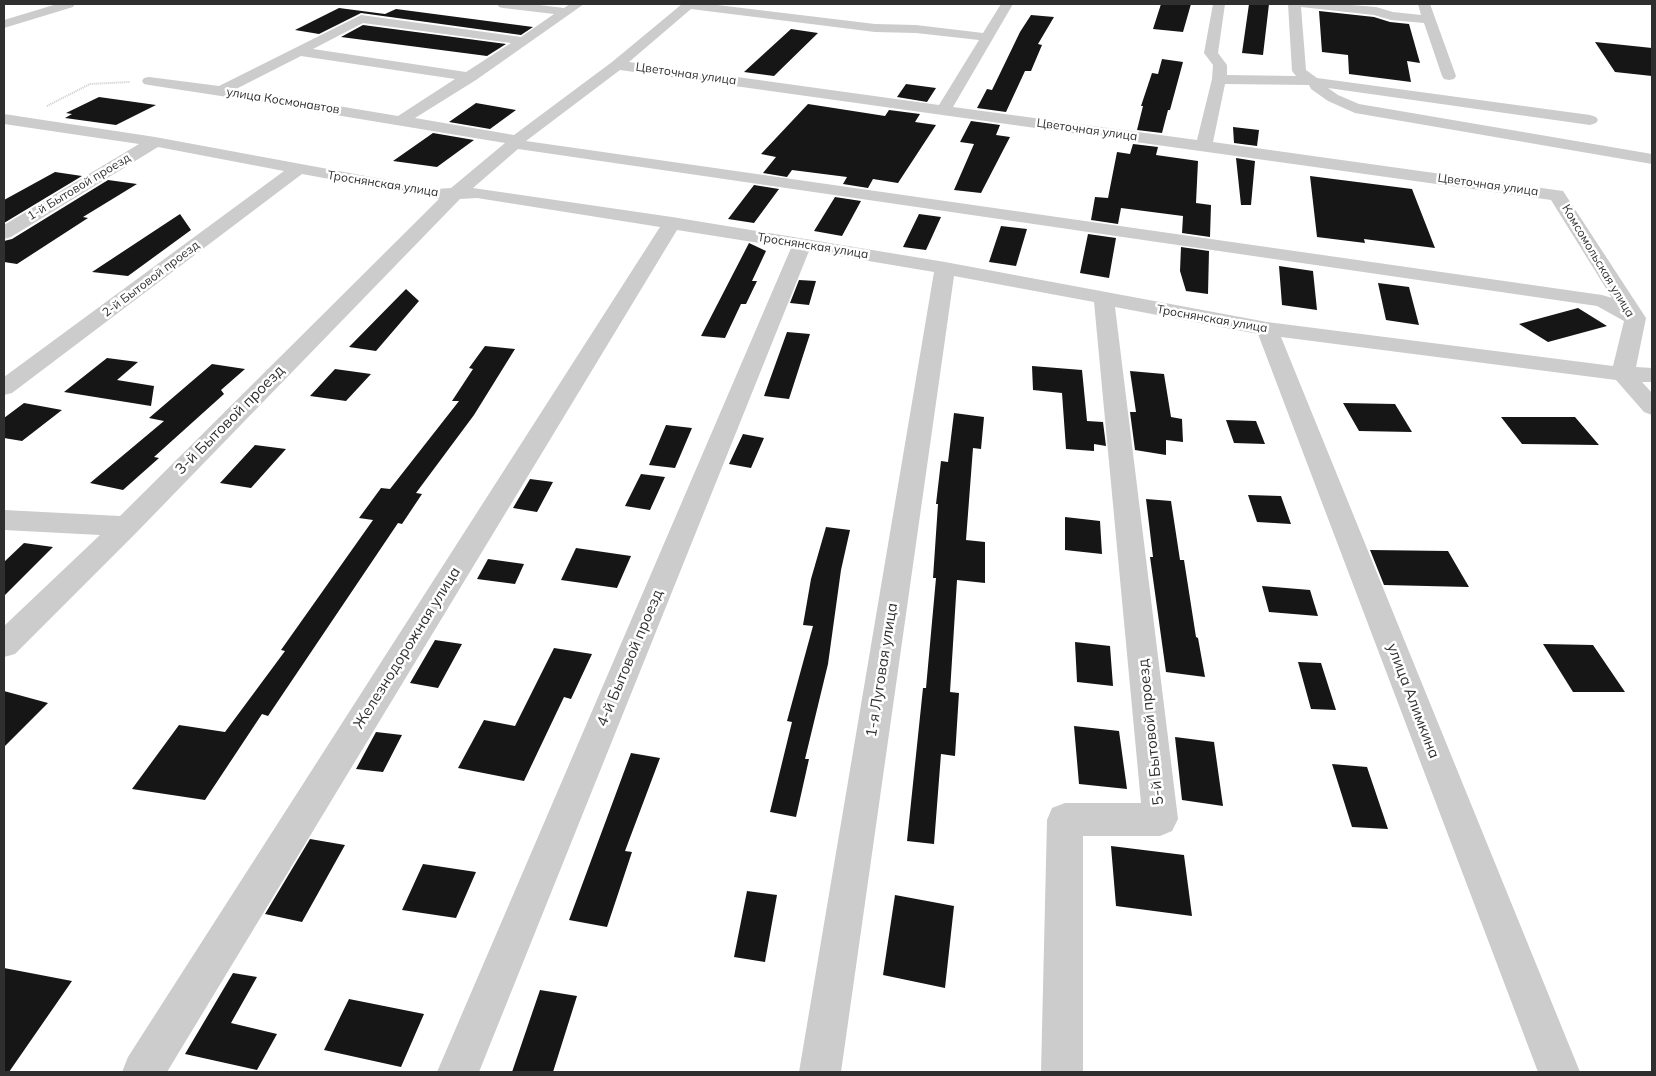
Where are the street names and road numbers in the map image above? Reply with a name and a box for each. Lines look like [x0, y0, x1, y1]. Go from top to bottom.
street label: Цветочная улица [635, 60, 737, 88]
street label: улица Космонавтов [225, 85, 341, 117]
street label: Цветочная улица [1036, 116, 1138, 144]
street label: 1-й Бытовой проезд [25, 151, 133, 223]
street label: Троснянская улица [326, 168, 440, 200]
street label: Цветочная улица [1437, 171, 1539, 199]
street label: Комсомольская улица [1559, 202, 1637, 320]
street label: Троснянская улица [756, 230, 870, 262]
street label: 2-й Бытовой проезд [100, 238, 202, 320]
street label: Троснянская улица [1156, 302, 1268, 336]
street label: 3-й Бытовой проезд [172, 362, 288, 478]
street label: Железнодорожная улица [350, 564, 464, 732]
street label: 4-й Бытовой проезд [593, 587, 667, 729]
street label: 1-я Луговая улица [862, 601, 902, 739]
street label: улица Алимкина [1383, 641, 1443, 761]
street label: 5-й Бытовой проезд [1134, 658, 1168, 806]

